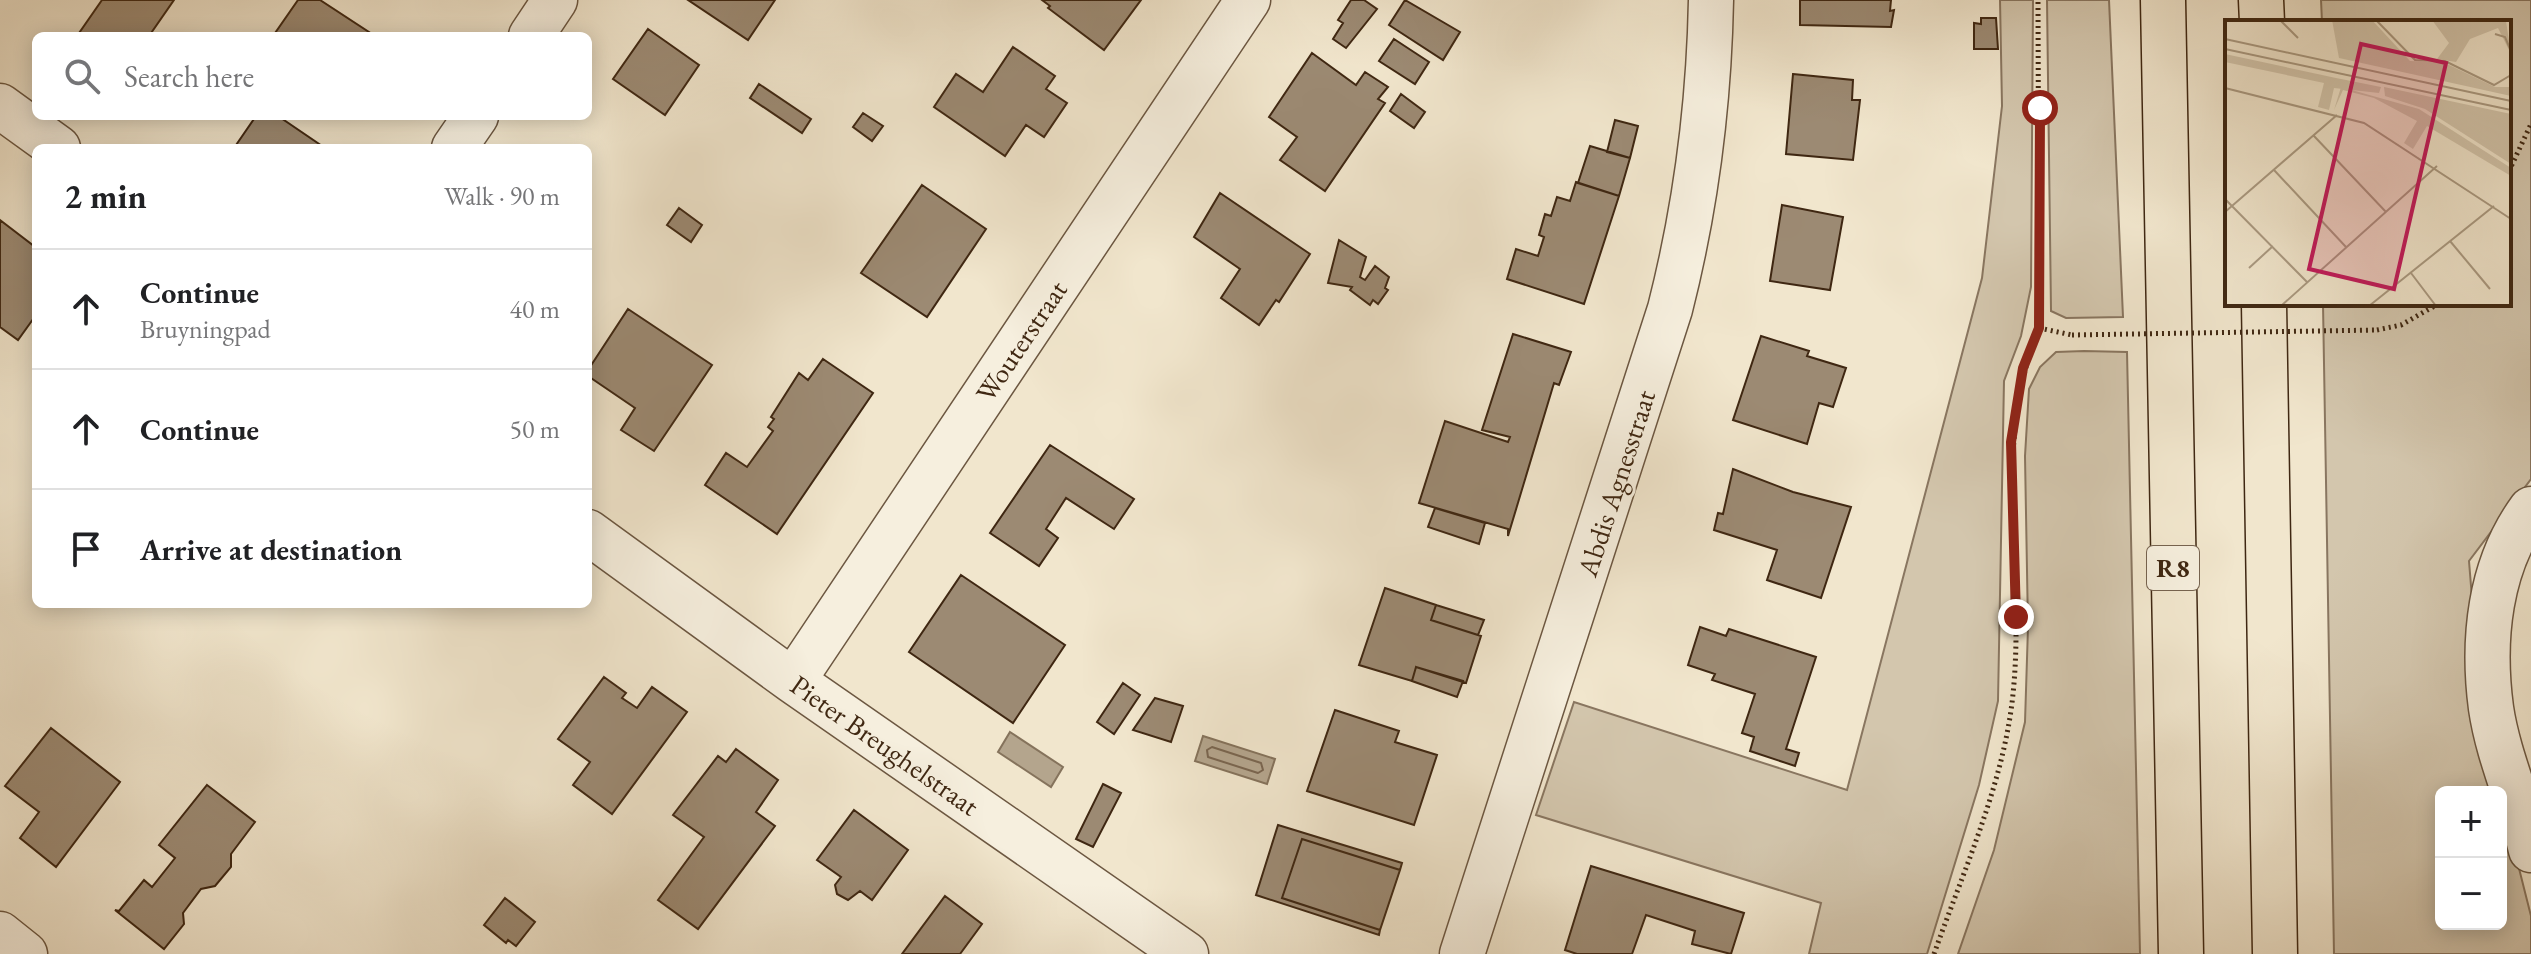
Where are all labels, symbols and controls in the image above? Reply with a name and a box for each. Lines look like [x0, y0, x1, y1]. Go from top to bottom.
inset map [2225, 20, 2511, 306]
search box [32, 32, 592, 120]
icon: search [60, 54, 104, 98]
text: Search here [124, 57, 254, 96]
route start [2022, 90, 2058, 126]
text: 2 min [64, 174, 147, 218]
text: Walk · 90 m [444, 179, 560, 213]
text: Continue [140, 273, 259, 312]
street label: Wouterstraat [967, 273, 1075, 409]
icon: ahead [64, 287, 108, 331]
text: 40 m [510, 292, 560, 326]
text: Bruyningpad [140, 312, 271, 346]
street label: Abdis Agnesstraat [1569, 385, 1663, 582]
icon: ahead [64, 407, 108, 451]
text: Continue [140, 410, 259, 449]
text: 50 m [510, 412, 560, 446]
icon: arrive [64, 527, 108, 571]
text: Arrive at destination [140, 530, 402, 569]
road number: R8 [2147, 546, 2199, 590]
route end [1998, 599, 2034, 635]
street label: Pieter Breughelstraat [784, 667, 986, 824]
map controls [2435, 786, 2507, 930]
button: + [2435, 786, 2507, 858]
button: − [2435, 858, 2507, 930]

